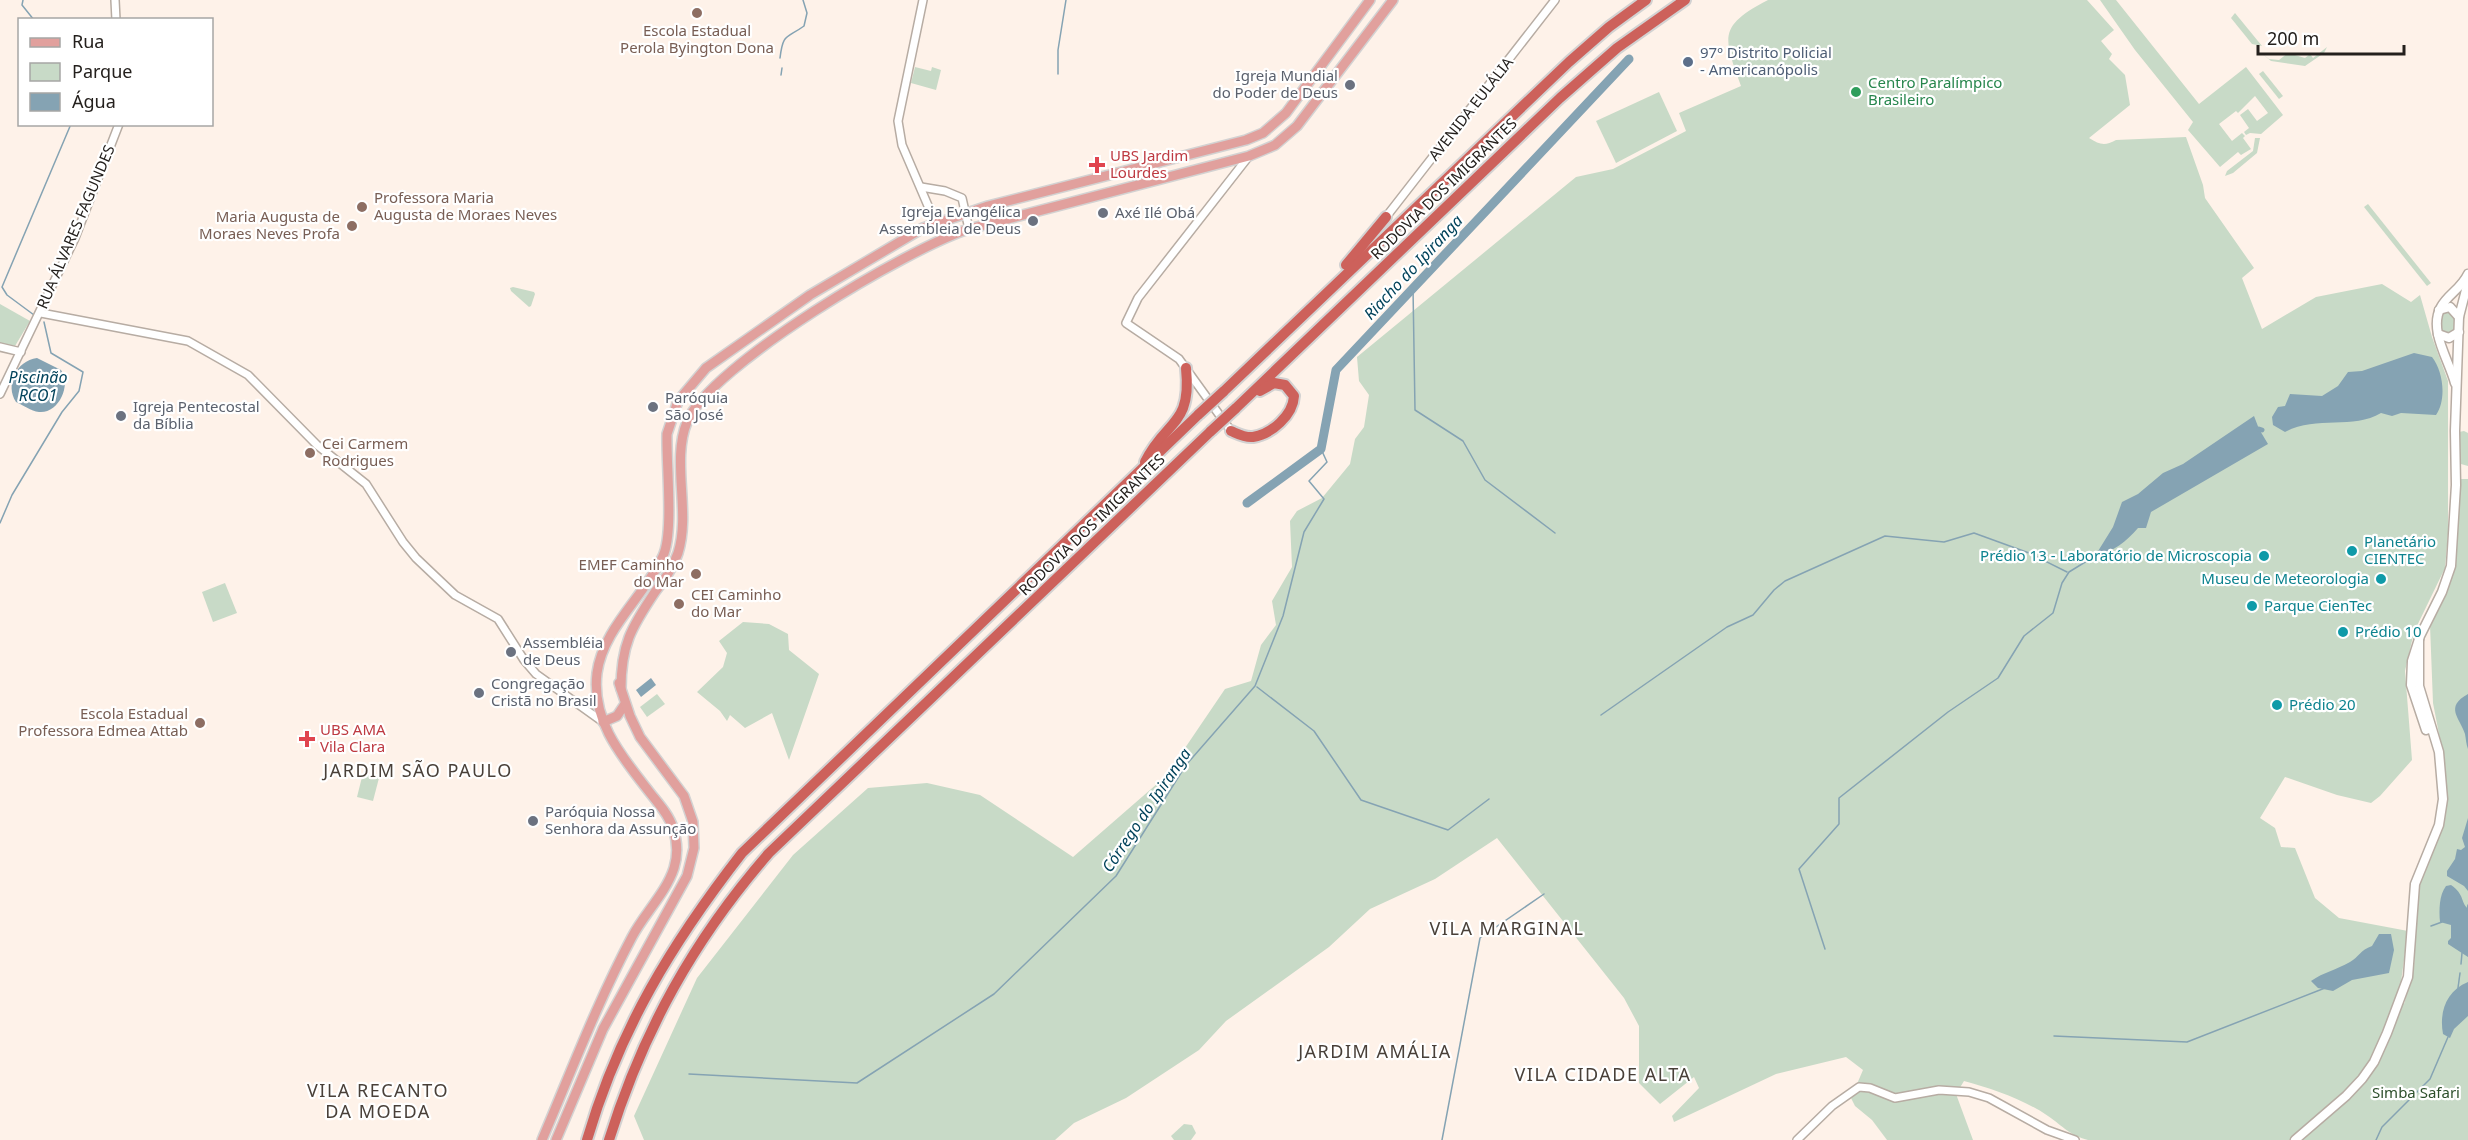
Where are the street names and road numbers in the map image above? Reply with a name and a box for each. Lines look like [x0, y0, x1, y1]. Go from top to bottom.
street label: AVENIDA EULÁLIA [1423, 52, 1517, 164]
street label: RODOVIA DOS IMIGRANTES [1366, 113, 1521, 264]
street label: RUA ÁLVARES FAGUNDES [31, 142, 119, 312]
street label: RODOVIA DOS IMIGRANTES [1014, 449, 1169, 600]

